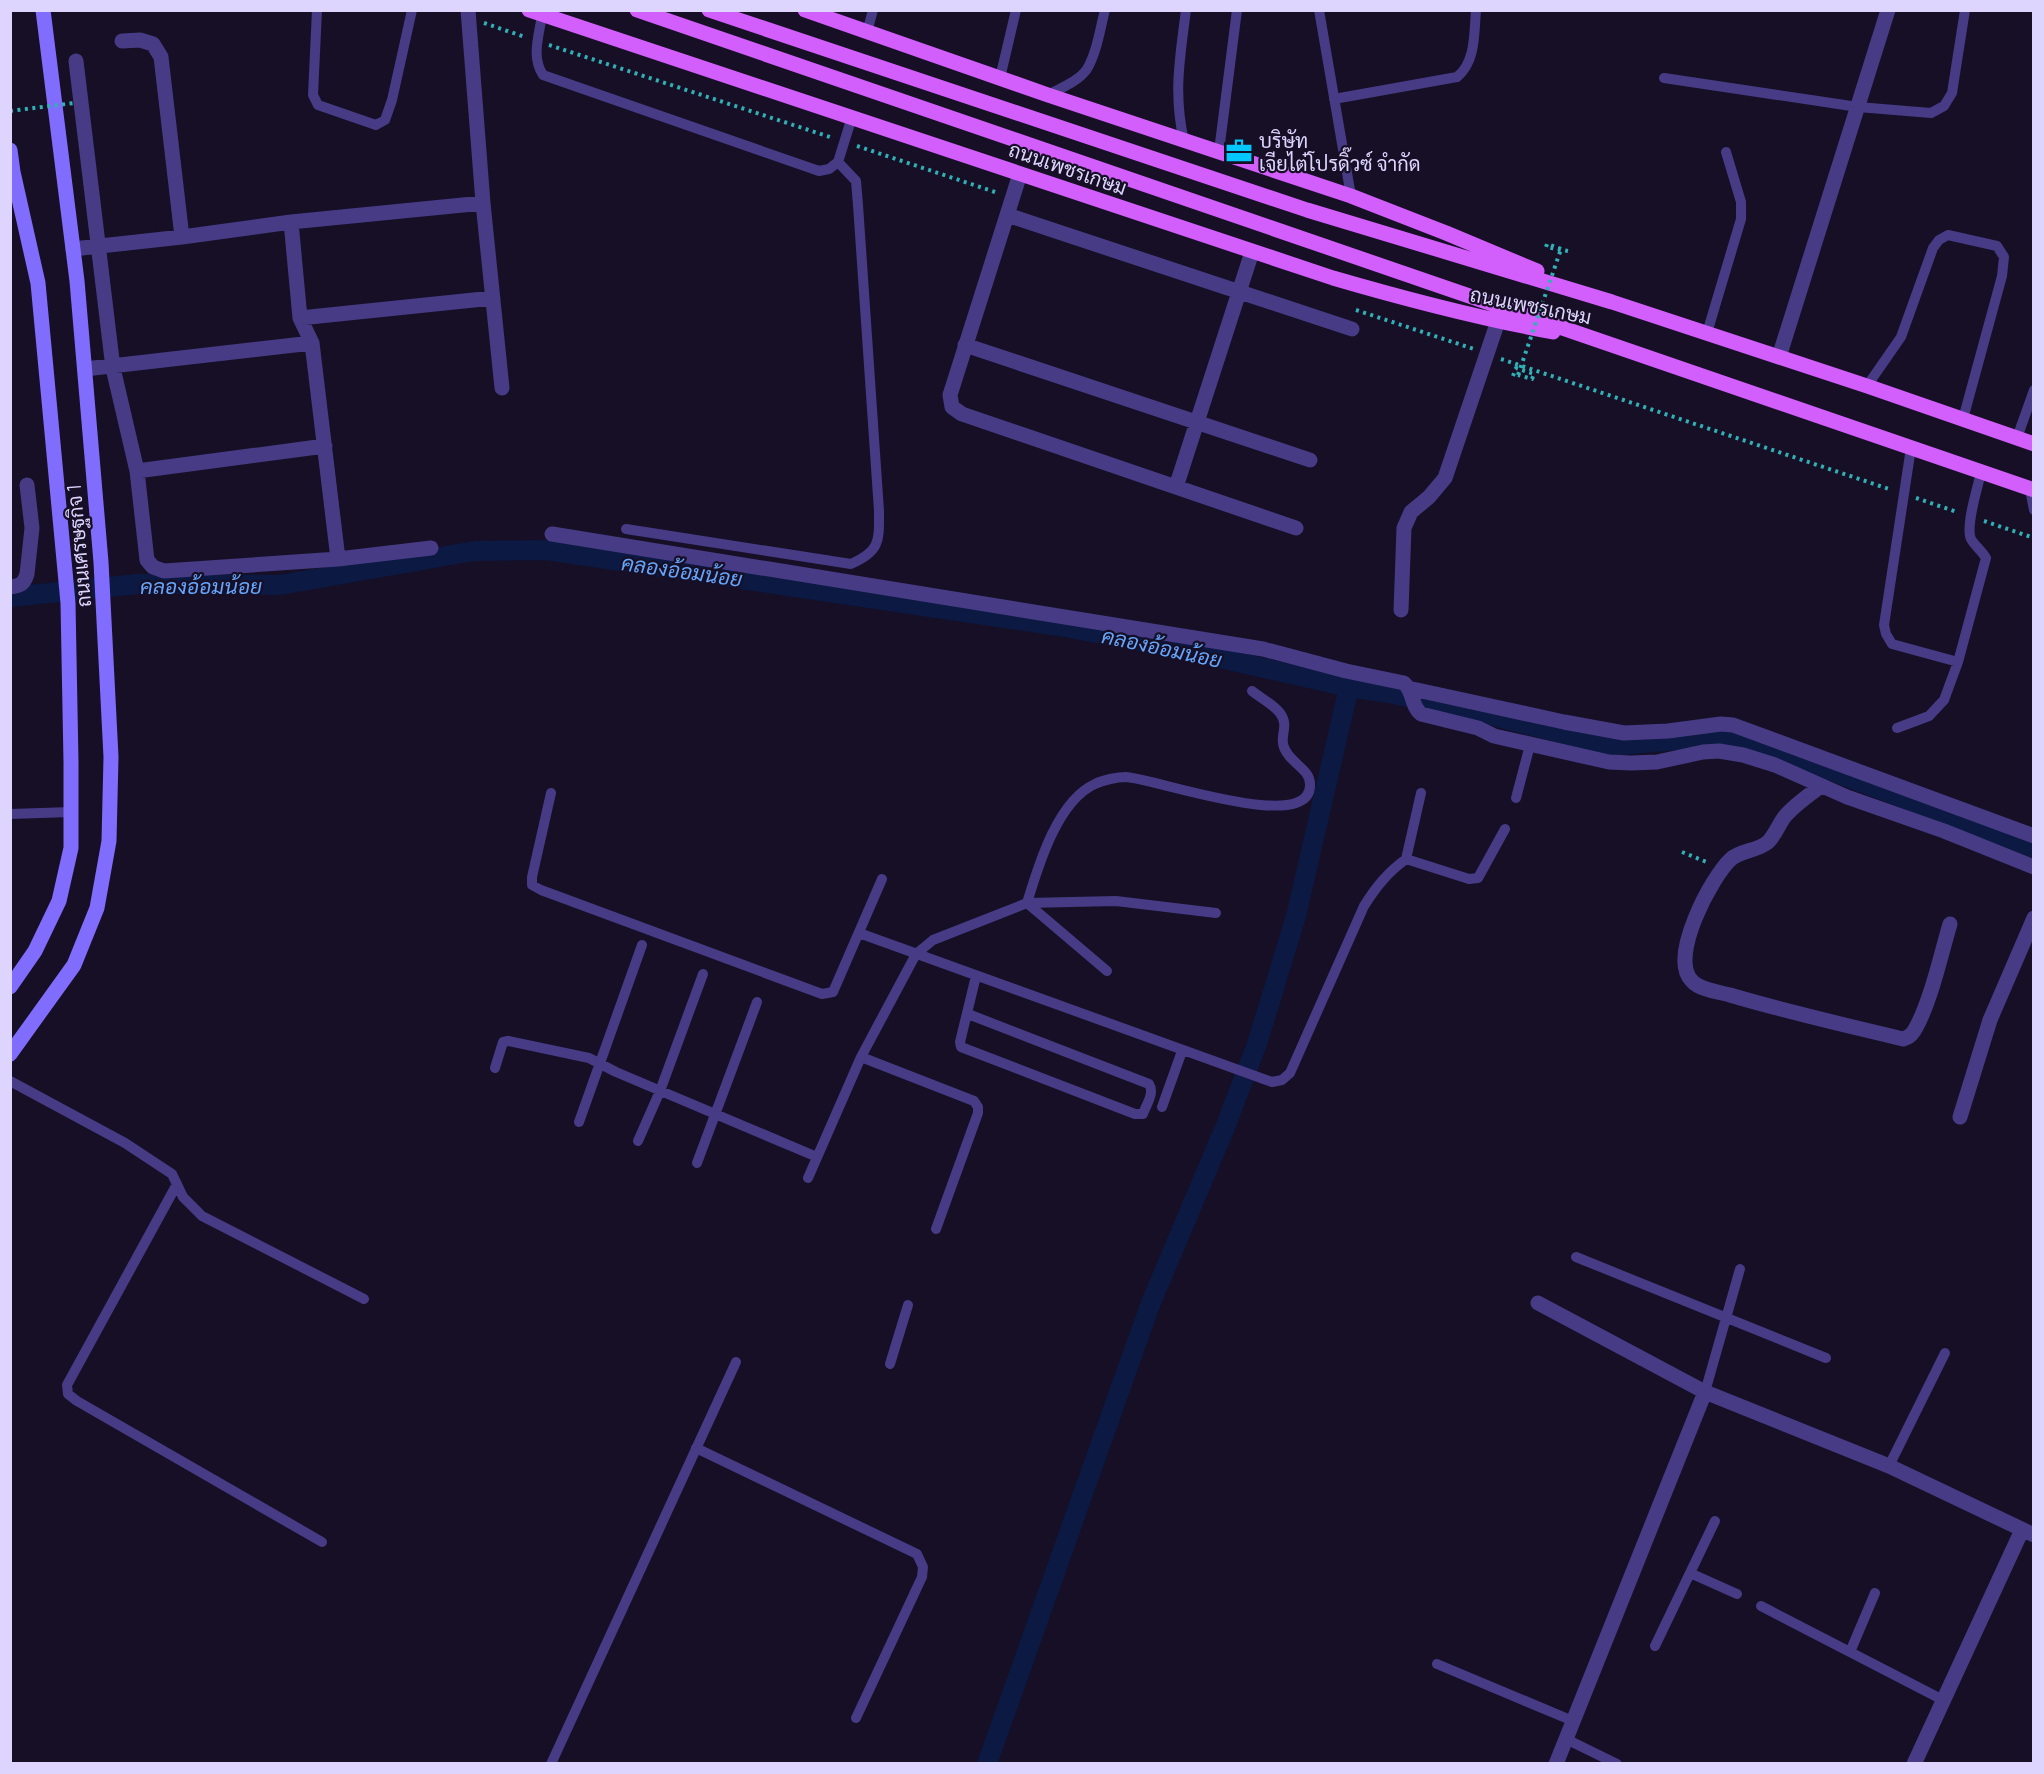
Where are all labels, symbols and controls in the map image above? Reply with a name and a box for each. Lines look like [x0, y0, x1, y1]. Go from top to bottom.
place label: บริษัท เจียไต๋โปรดิ๊วซ์ จำกัด [1259, 128, 1421, 175]
office icon: บริษัท เจียไต๋โปรดิ๊วซ์ จำกัด [1224, 136, 1254, 166]
street label: ถนนเพชรเกษม [1006, 137, 1130, 199]
street label: ถนนเพชรเกษม [1468, 281, 1594, 329]
street label: ถนนเศรษฐกิจ 1 [61, 484, 97, 608]
water label: คลองอ้อมน้อย [620, 549, 744, 591]
water label: คลองอ้อมน้อย [140, 573, 262, 598]
water label: คลองอ้อมน้อย [1100, 622, 1224, 672]

